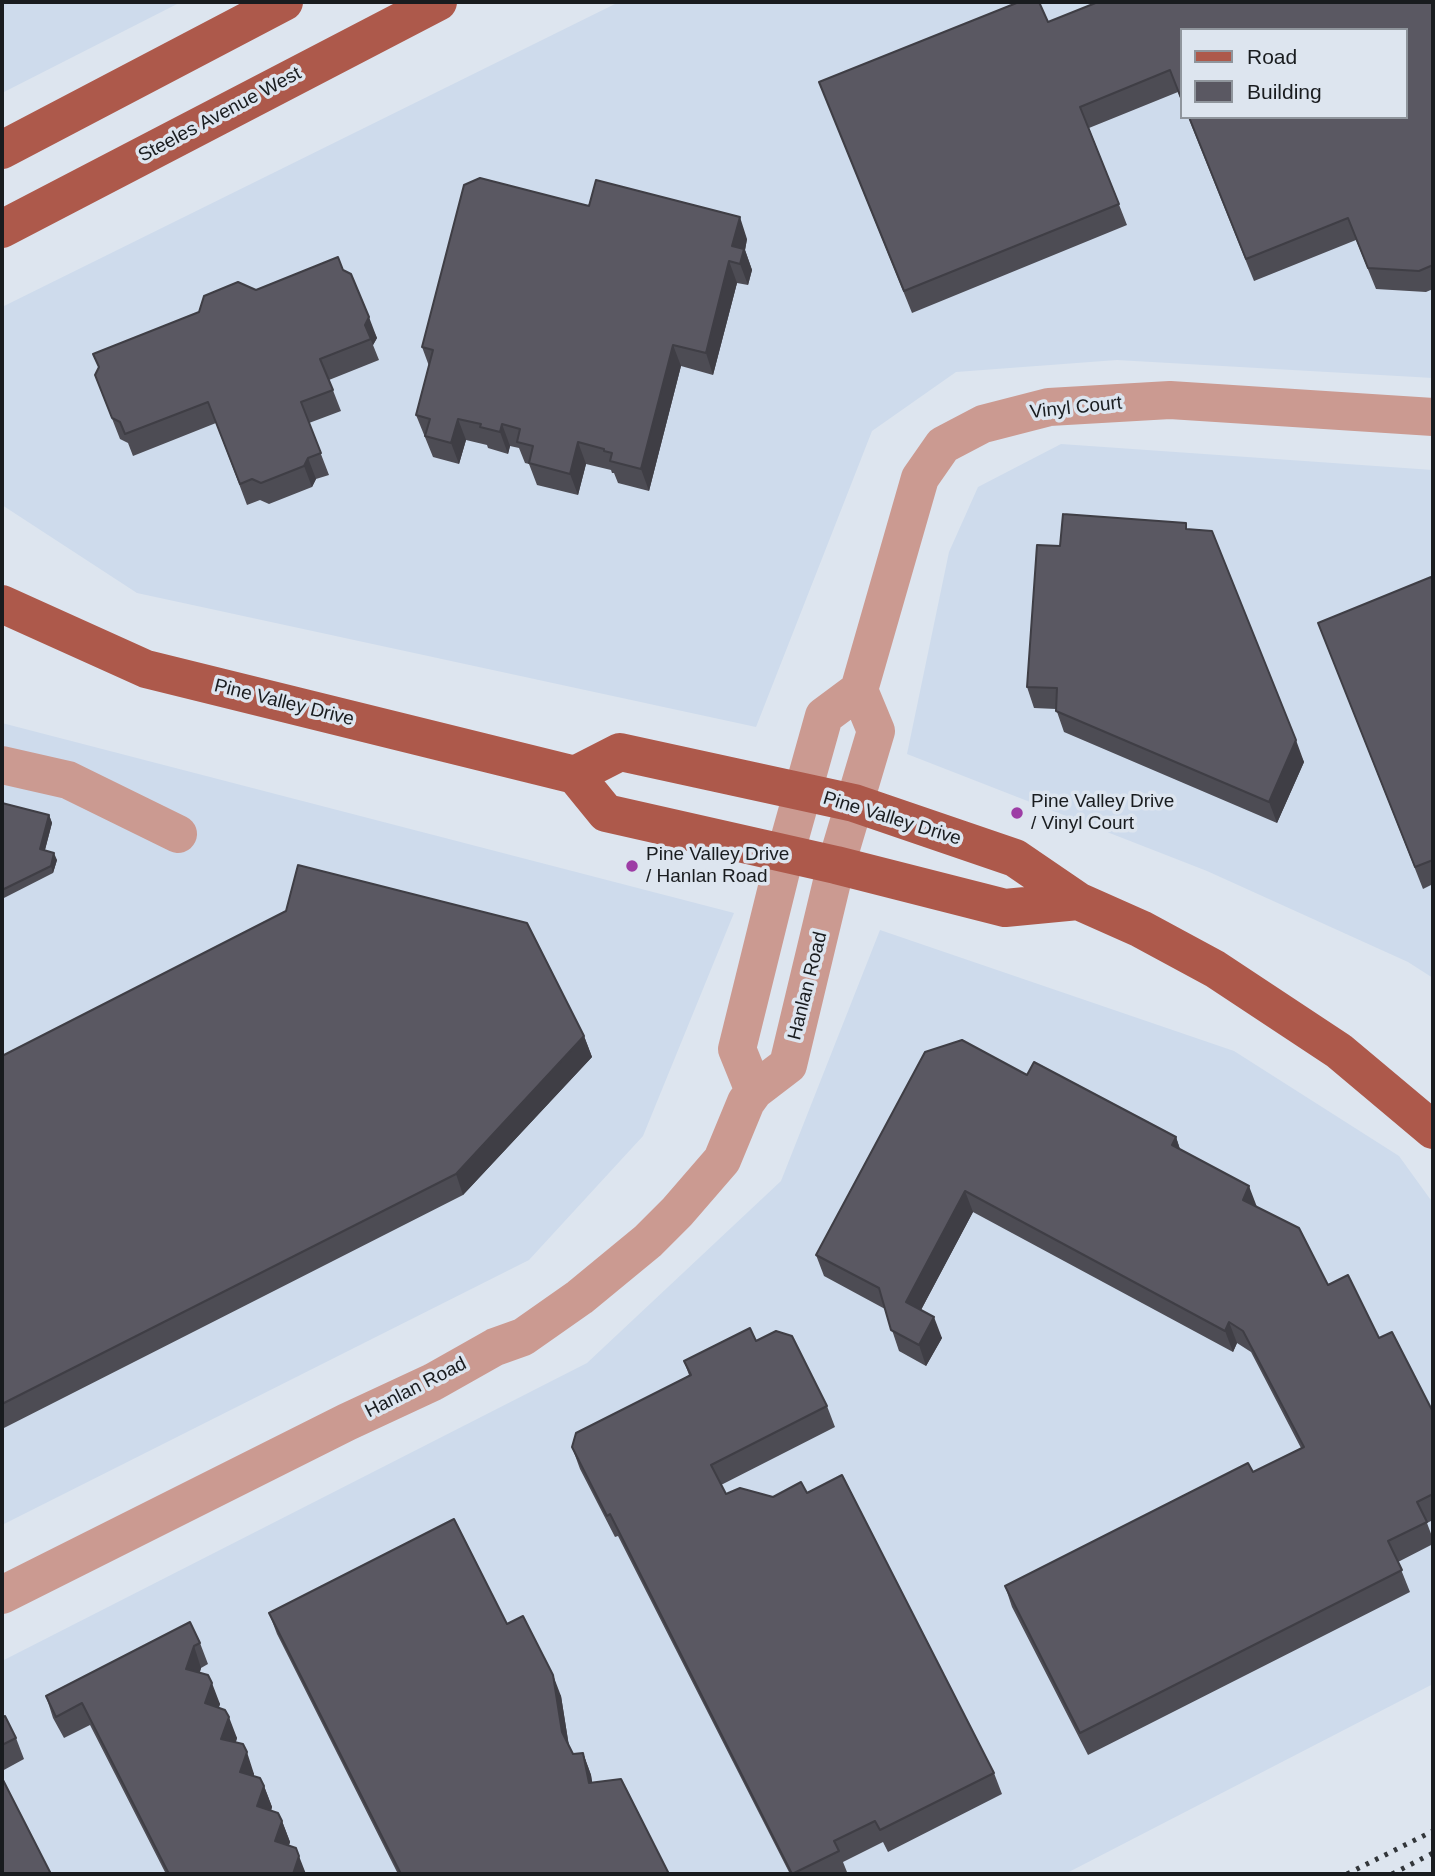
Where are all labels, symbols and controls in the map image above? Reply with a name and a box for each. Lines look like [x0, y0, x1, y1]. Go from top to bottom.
legend [1180, 28, 1407, 119]
text: Road [1247, 45, 1297, 68]
street label: Steeles Avenue West [135, 62, 305, 168]
text: Building [1247, 80, 1322, 103]
street label: Vinyl Court [1029, 392, 1123, 424]
street label: Pine Valley Drive [212, 675, 356, 731]
street label: Pine Valley Drive [820, 787, 964, 851]
place label: Pine Valley Drive / Vinyl Court [1031, 791, 1174, 835]
marker: Pine Valley Drive / Vinyl Court [1009, 805, 1025, 821]
place label: Pine Valley Drive / Hanlan Road [646, 844, 789, 888]
marker: Pine Valley Drive / Hanlan Road [624, 858, 640, 874]
street label: Hanlan Road [784, 929, 832, 1043]
street label: Hanlan Road [361, 1353, 471, 1423]

